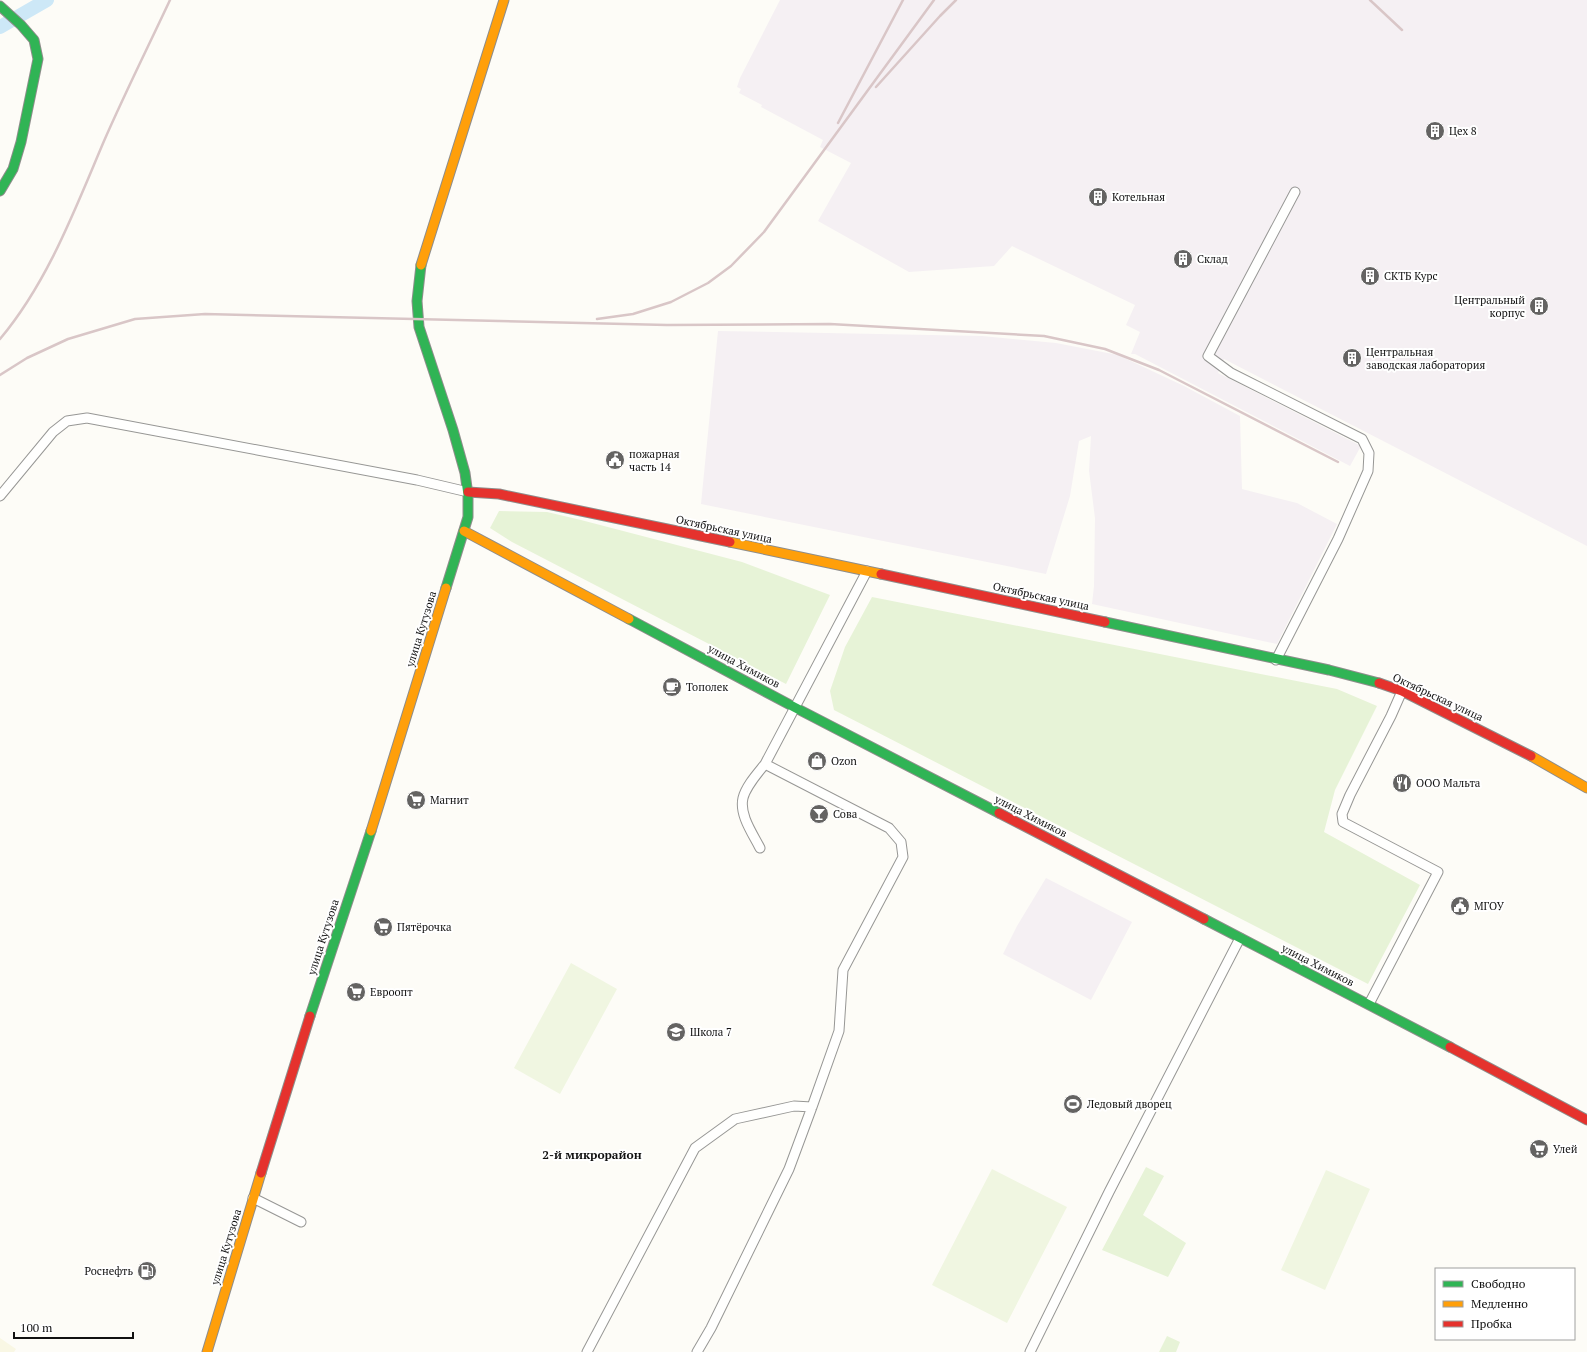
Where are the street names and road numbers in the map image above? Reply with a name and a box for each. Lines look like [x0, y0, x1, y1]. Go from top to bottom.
street label: Октябрьская улица [675, 512, 774, 546]
street label: Октябрьская улица [992, 579, 1091, 613]
street label: улица Кутузова [403, 589, 439, 670]
street label: улица Химиков [705, 641, 783, 691]
street label: Октябрьская улица [1391, 670, 1486, 724]
street label: улица Химиков [991, 791, 1070, 840]
street label: улица Кутузова [304, 897, 342, 978]
street label: улица Химиков [1278, 940, 1357, 989]
street label: улица Кутузова [208, 1207, 244, 1288]

